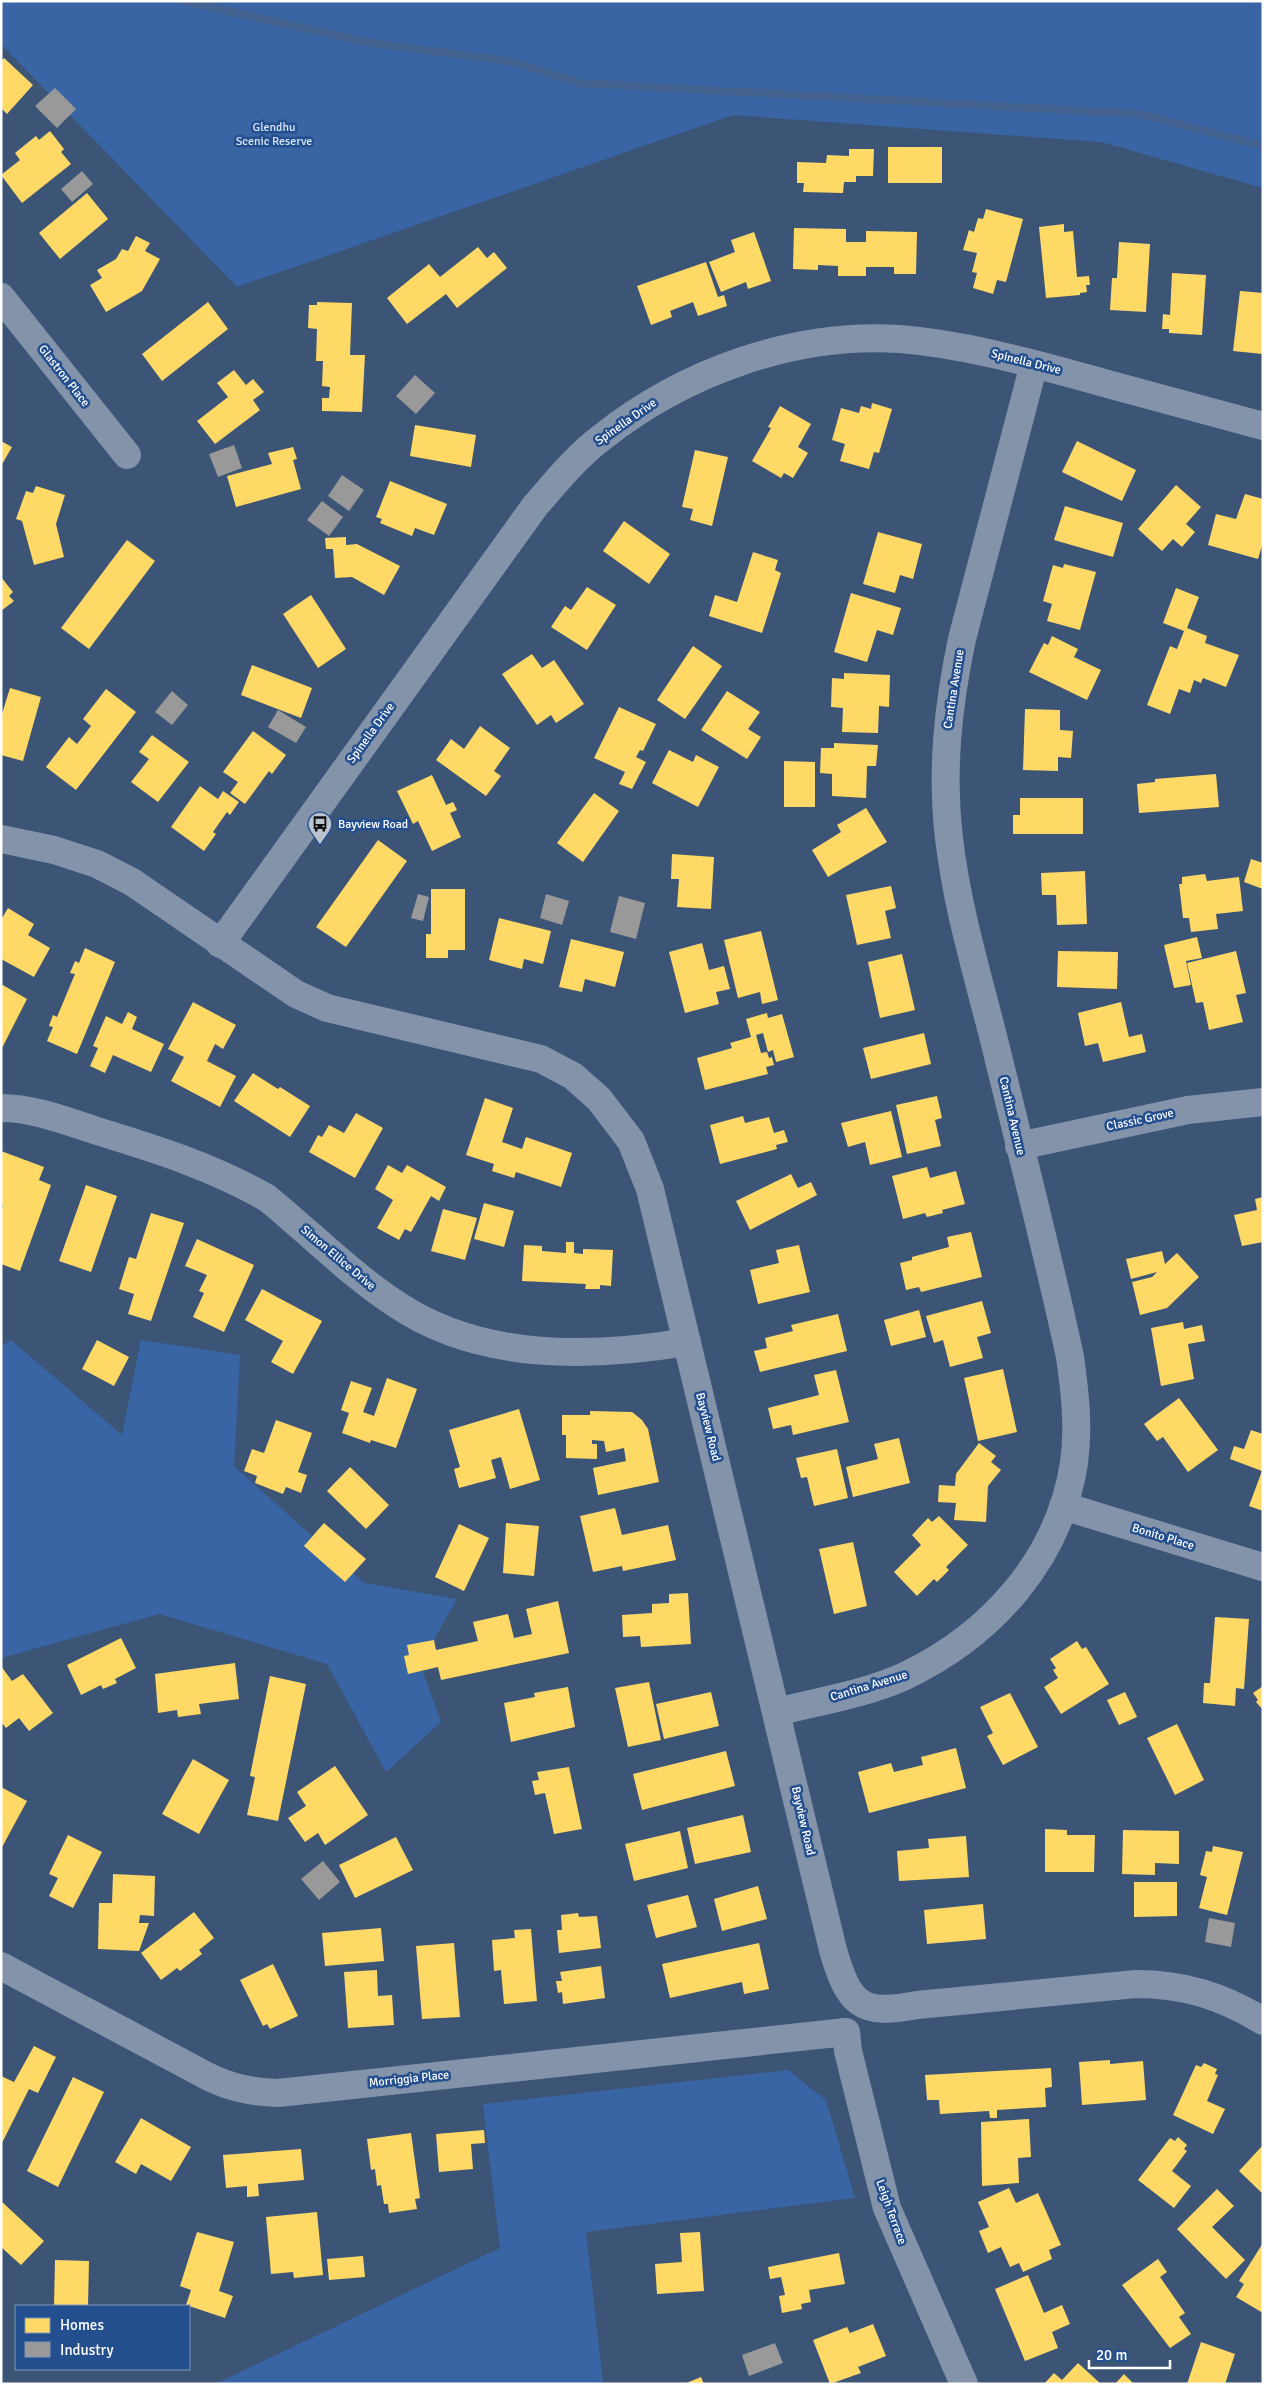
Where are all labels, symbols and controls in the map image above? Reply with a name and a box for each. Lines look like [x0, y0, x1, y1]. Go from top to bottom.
park label: Glendhu Scenic Reserve [236, 120, 312, 149]
street label: Glastron Place [35, 342, 93, 410]
street label: Spinella Drive [990, 346, 1062, 378]
street label: Spinella Drive [592, 395, 660, 449]
street label: Cantina Avenue [940, 648, 968, 730]
street label: Spinella Drive [344, 700, 398, 766]
bus stop icon: Bayview Road [307, 811, 333, 845]
place label: Bayview Road [338, 817, 408, 832]
street label: Cantina Avenue [996, 1075, 1028, 1157]
street label: Classic Grove [1105, 1106, 1175, 1134]
street label: Simon Ellice Drive [298, 1222, 378, 1294]
street label: Bayview Road [692, 1391, 724, 1463]
street label: Bonito Place [1130, 1520, 1196, 1554]
street label: Cantina Avenue [828, 1667, 910, 1705]
street label: Bayview Road [788, 1785, 818, 1857]
street label: Morriggia Place [368, 2067, 450, 2091]
street label: Leigh Terrace [872, 2177, 910, 2247]
legend [15, 2305, 190, 2370]
text: Homes [60, 2316, 104, 2334]
scale bar [1089, 2338, 1170, 2370]
text: Industry [60, 2341, 113, 2359]
text: 20 m [1096, 2346, 1127, 2364]

